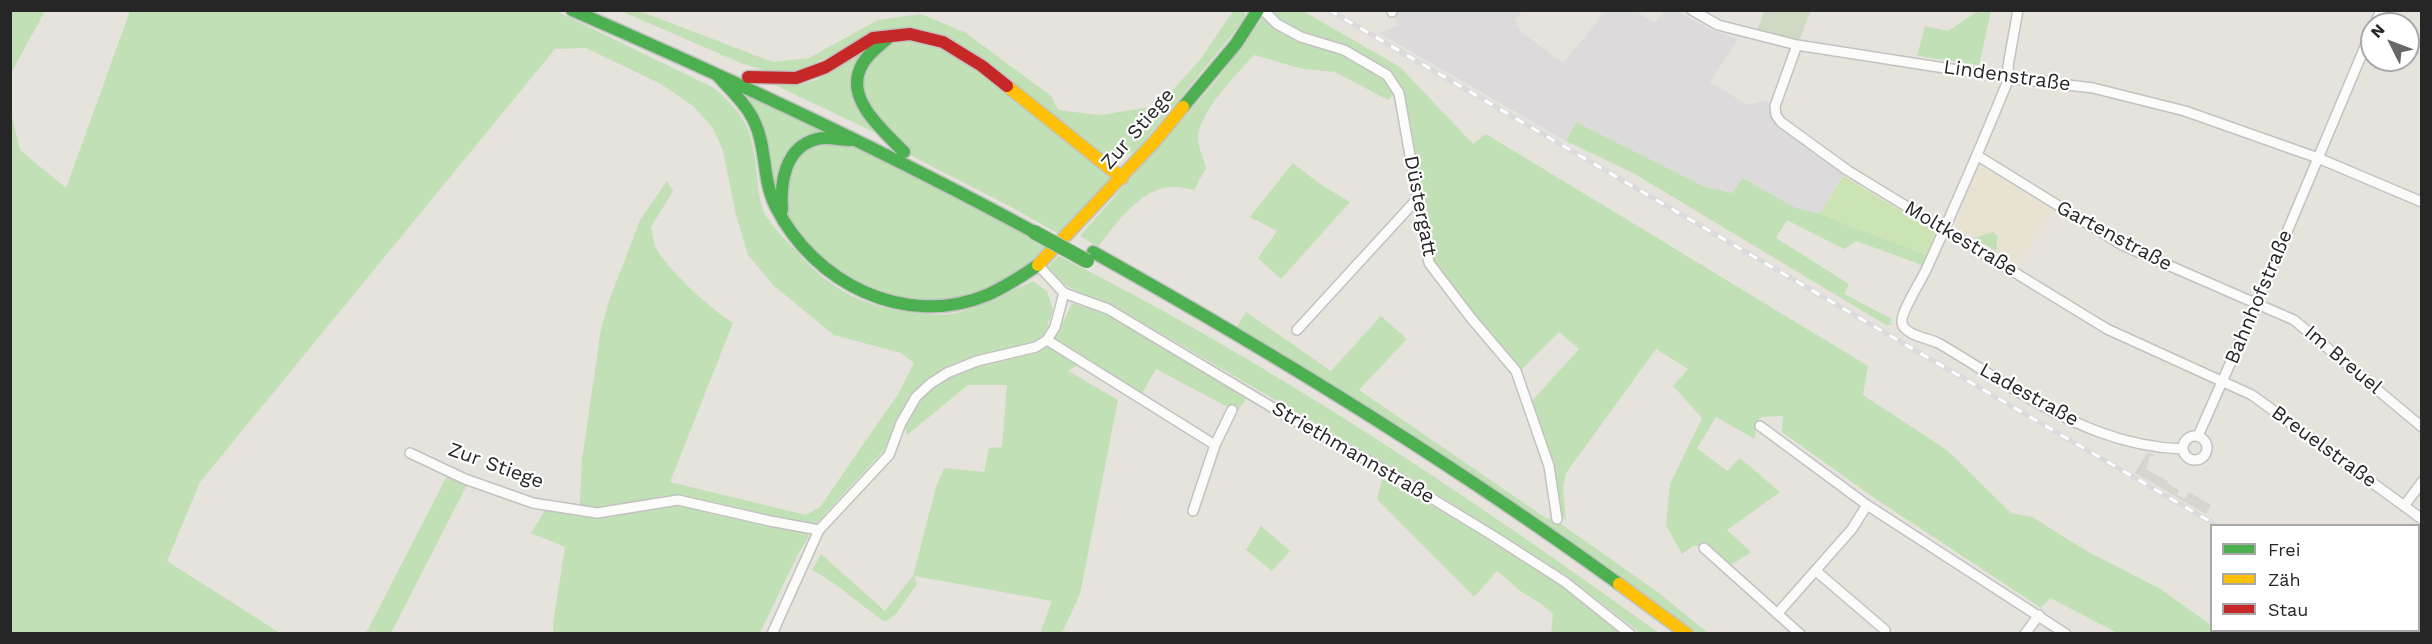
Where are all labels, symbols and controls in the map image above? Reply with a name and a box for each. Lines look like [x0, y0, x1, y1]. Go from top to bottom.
north arrow [2360, 12, 2420, 72]
text: N [2367, 20, 2389, 42]
street label: Lindenstraße [1942, 55, 2072, 97]
street label: Zur Stiege [1096, 83, 1180, 175]
street label: Düstergatt [1398, 154, 1442, 258]
street label: Gartenstraße [2052, 195, 2176, 277]
street label: Moltkestraße [1900, 196, 2022, 282]
street label: Bahnhofstraße [2220, 226, 2298, 368]
street label: Im Breuel [2299, 321, 2387, 399]
street label: Ladestraße [1975, 358, 2083, 432]
street label: Striethmannstraße [1267, 397, 1439, 509]
street label: Breuelstraße [2267, 401, 2381, 493]
street label: Zur Stiege [445, 438, 547, 494]
legend [2210, 524, 2420, 632]
text: Frei [2268, 539, 2300, 560]
text: Zäh [2268, 569, 2301, 590]
text: Stau [2268, 599, 2308, 620]

